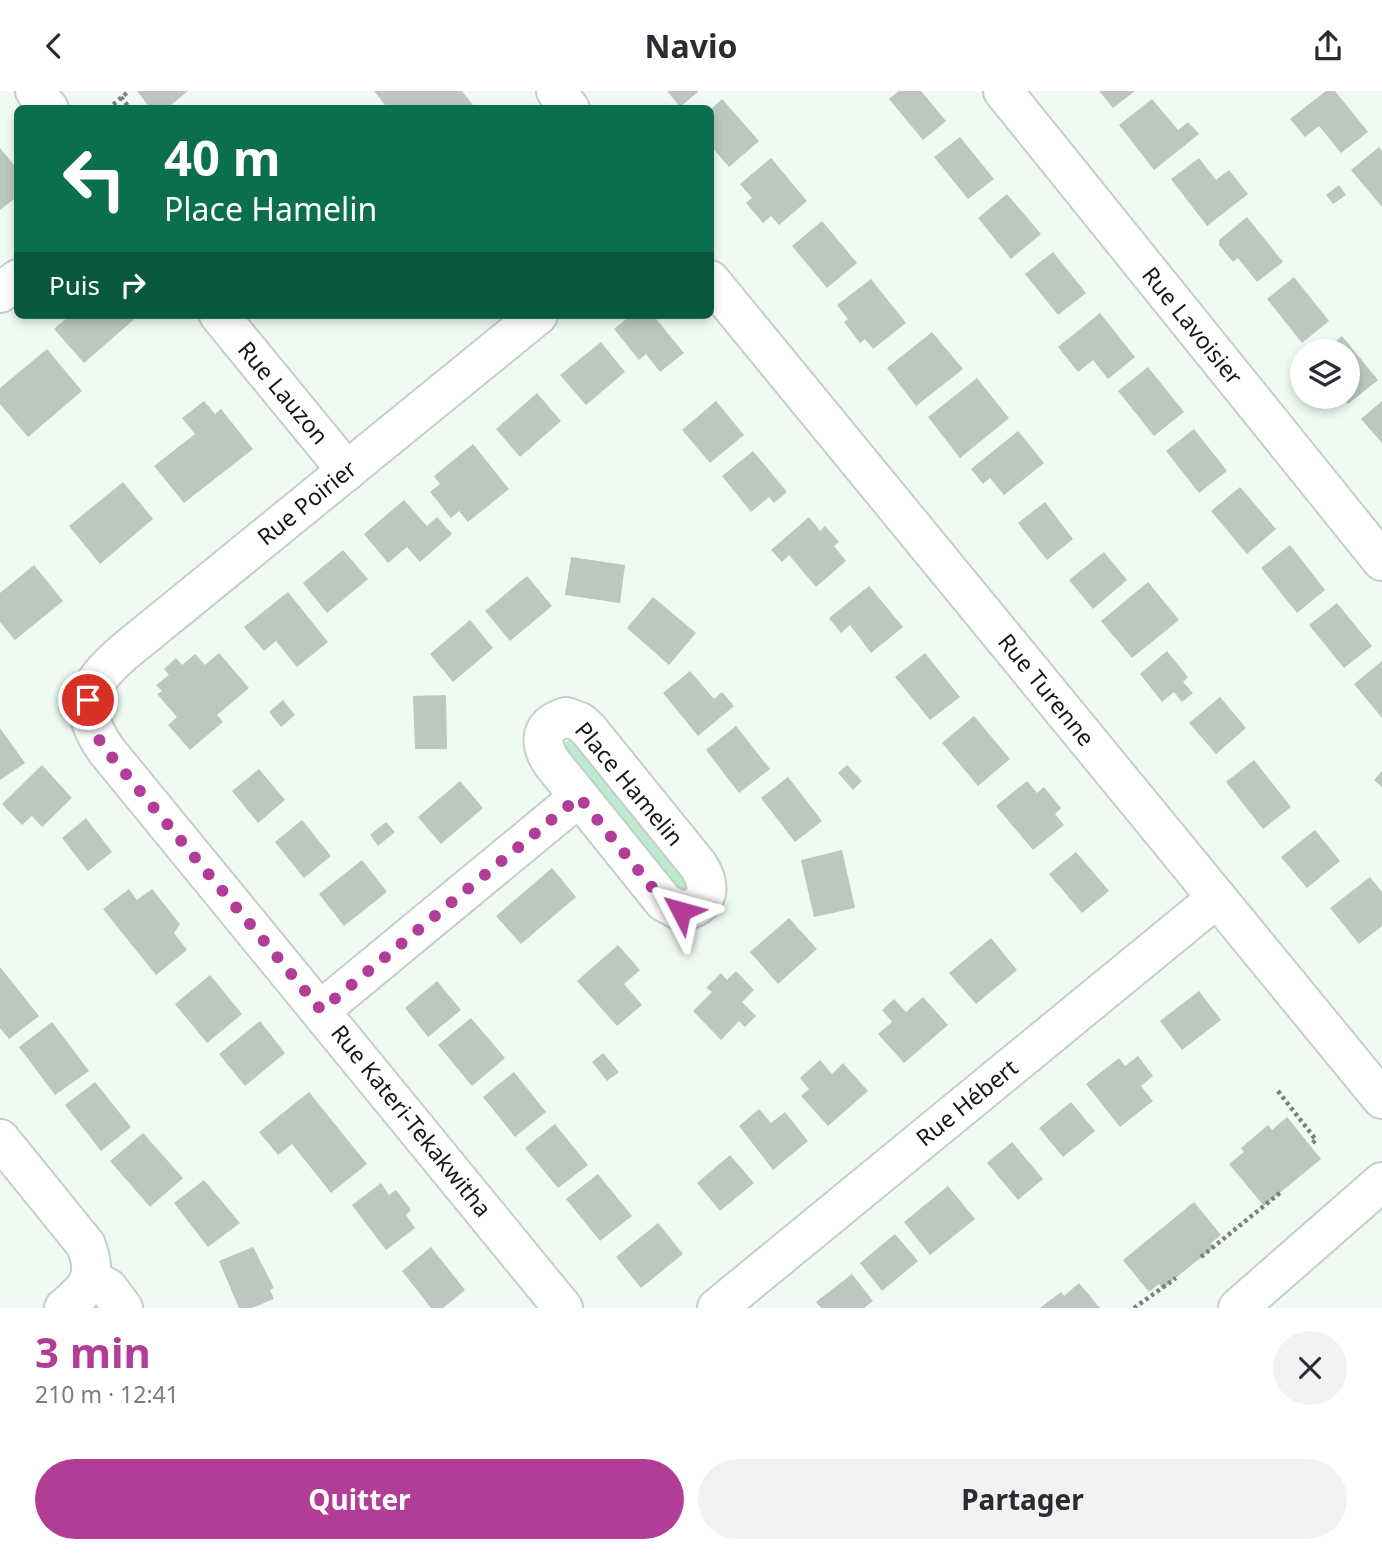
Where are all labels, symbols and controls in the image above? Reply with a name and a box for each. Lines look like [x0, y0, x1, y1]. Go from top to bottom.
text: Navio [644, 24, 738, 67]
icon: back [35, 27, 73, 65]
icon: share [1309, 27, 1347, 65]
text: 40 m [164, 124, 281, 190]
icon: left [49, 133, 140, 224]
text: Place Hamelin [164, 187, 377, 230]
street label: Rue Lavoisier [1135, 260, 1251, 392]
icon: right [114, 266, 152, 304]
text: Puis [49, 267, 100, 303]
street label: Rue Lauzon [231, 334, 336, 451]
map controls [1290, 339, 1360, 409]
button: layers [1290, 339, 1360, 409]
street label: Rue Poirier [250, 452, 363, 552]
street label: Rue Turenne [991, 626, 1102, 753]
pin [58, 670, 118, 730]
icon: arrive [69, 681, 107, 719]
street label: Place Hamelin [568, 714, 691, 852]
position arrow [644, 874, 718, 948]
street label: Rue Kateri-Tekakwitha [324, 1017, 499, 1223]
street label: Rue Hébert [909, 1051, 1024, 1153]
text: 3 min [35, 1323, 151, 1380]
button: close [1273, 1331, 1347, 1405]
text: 210 m · 12:41 [35, 1378, 179, 1410]
button: Quitter [35, 1459, 684, 1539]
button: Partager [698, 1459, 1347, 1539]

